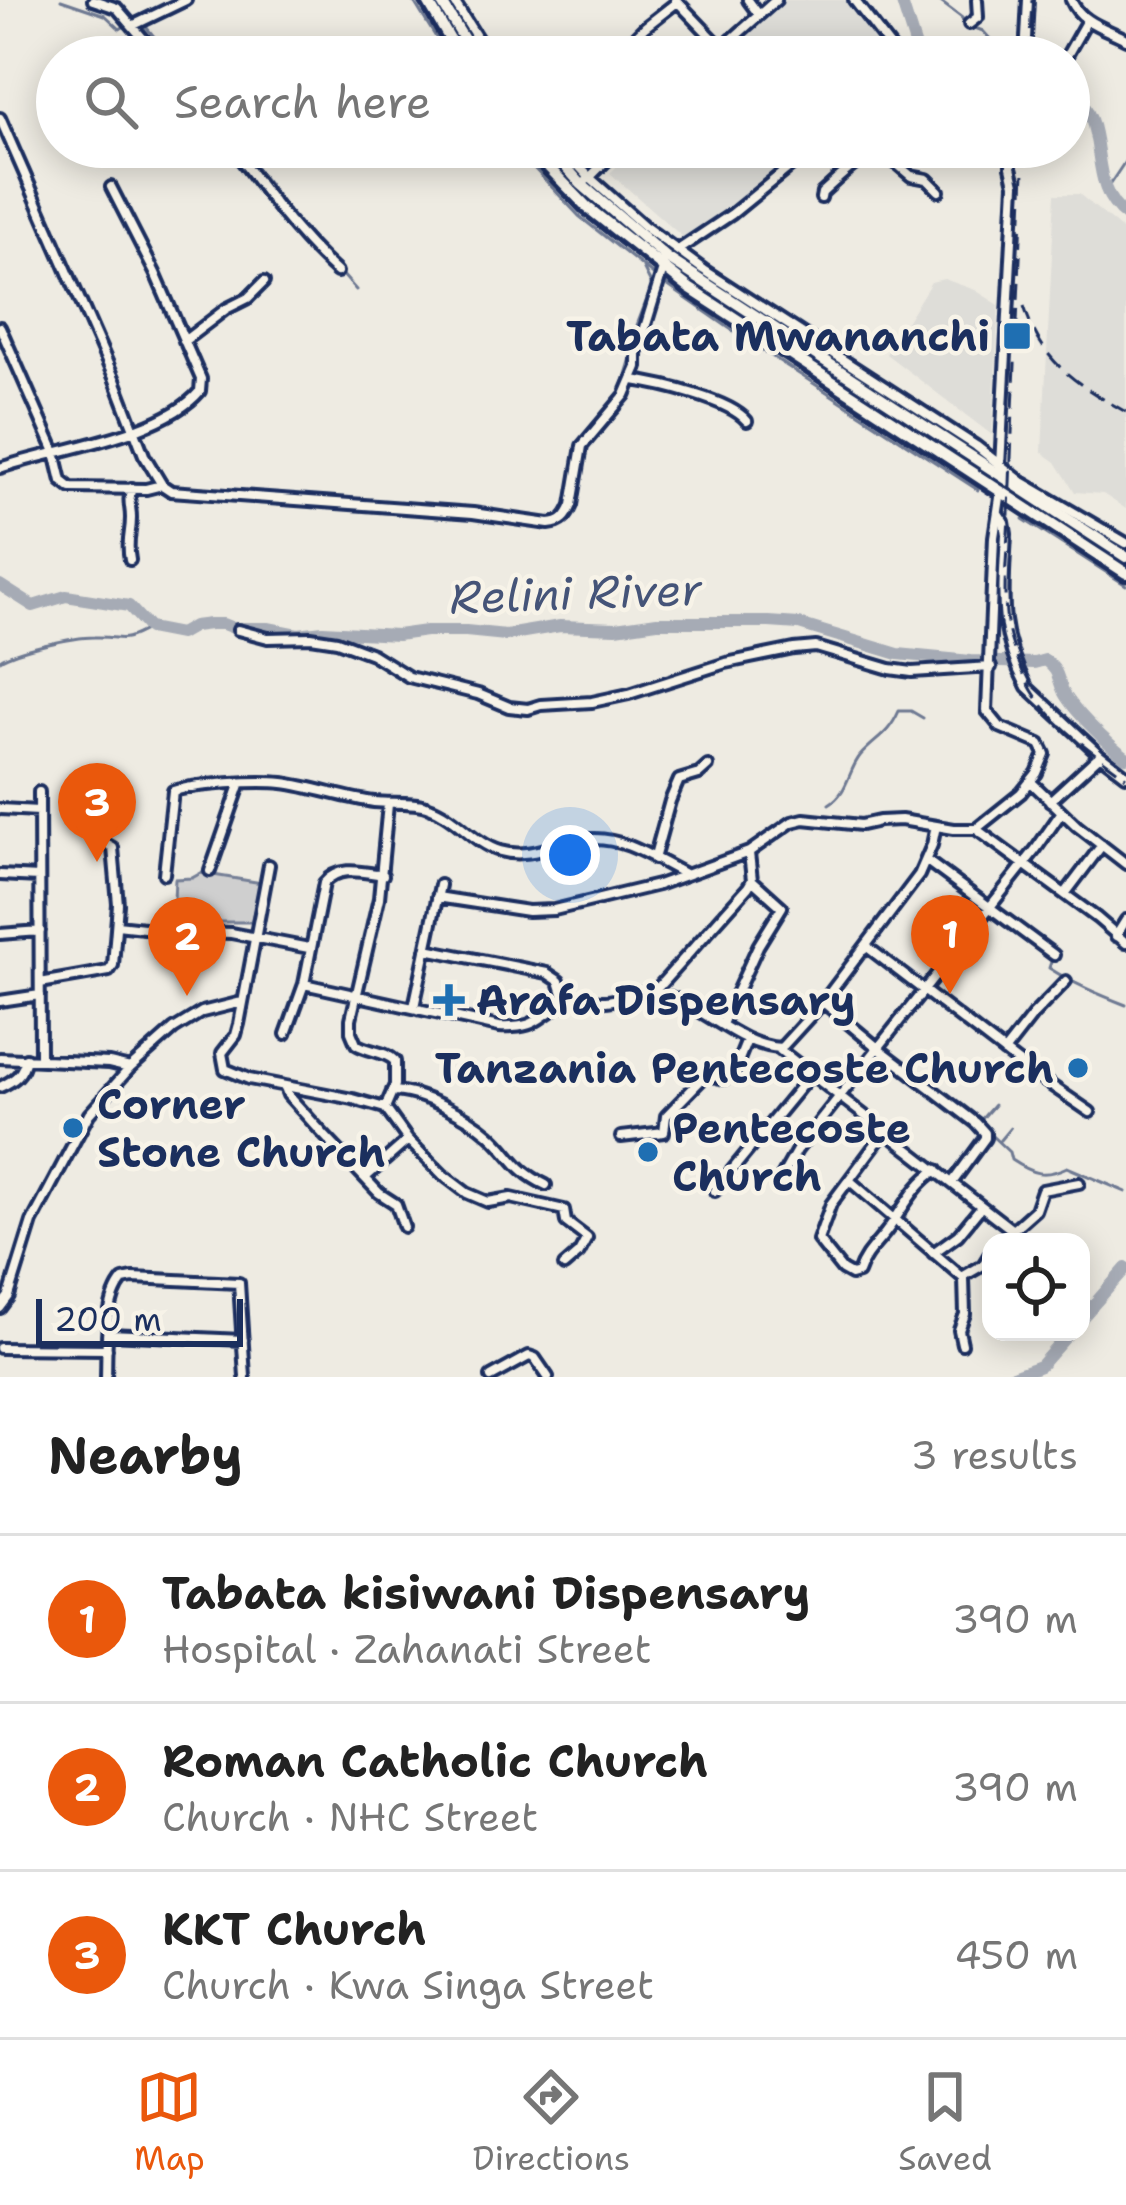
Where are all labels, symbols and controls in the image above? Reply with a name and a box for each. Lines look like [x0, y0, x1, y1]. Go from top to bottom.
search box [36, 36, 1090, 168]
icon: search [78, 69, 144, 135]
text: Search here [174, 72, 431, 132]
place label: Tabata Mwananchi [566, 308, 990, 364]
marker: Tabata Mwananchi [1001, 320, 1033, 352]
water label: Relini River [449, 559, 704, 627]
pin: 3 [58, 763, 136, 862]
your location [540, 825, 600, 885]
pin: 1 [911, 895, 989, 994]
pin: 2 [148, 897, 226, 996]
place label: Arafa Dispensary [476, 972, 856, 1028]
marker: Arafa Dispensary [433, 984, 465, 1016]
place label: Tanzania Pentecoste Church [435, 1040, 1054, 1096]
marker: Tanzania Pentecoste Church [1065, 1055, 1091, 1081]
place label: Corner Stone Church [97, 1076, 386, 1180]
place label: Pentecoste Church [672, 1100, 911, 1204]
marker: Corner Stone Church [60, 1115, 86, 1141]
marker: Pentecoste Church [635, 1139, 661, 1165]
map controls [982, 1233, 1090, 1341]
button: locate [982, 1233, 1090, 1341]
scale bar [36, 1293, 243, 1346]
text: 200 m [54, 1297, 162, 1342]
text: Nearby [48, 1421, 243, 1489]
text: 3 results [911, 1429, 1078, 1481]
text: Tabata kisiwani Dispensary [162, 1563, 810, 1623]
text: 1 [78, 1593, 96, 1645]
text: 390 m [952, 1593, 1078, 1645]
text: Hospital · Zahanati Street [162, 1623, 652, 1675]
text: Roman Catholic Church [162, 1731, 708, 1791]
text: 2 [73, 1761, 101, 1813]
text: 390 m [952, 1761, 1078, 1813]
text: Church · NHC Street [162, 1791, 538, 1843]
text: KKT Church [162, 1899, 426, 1959]
text: 3 [73, 1929, 101, 1981]
text: 450 m [954, 1929, 1078, 1981]
text: Church · Kwa Singa Street [162, 1959, 654, 2011]
tab: Map [134, 2064, 205, 2181]
tab: Directions [473, 2064, 630, 2181]
tab: Saved [898, 2064, 992, 2181]

